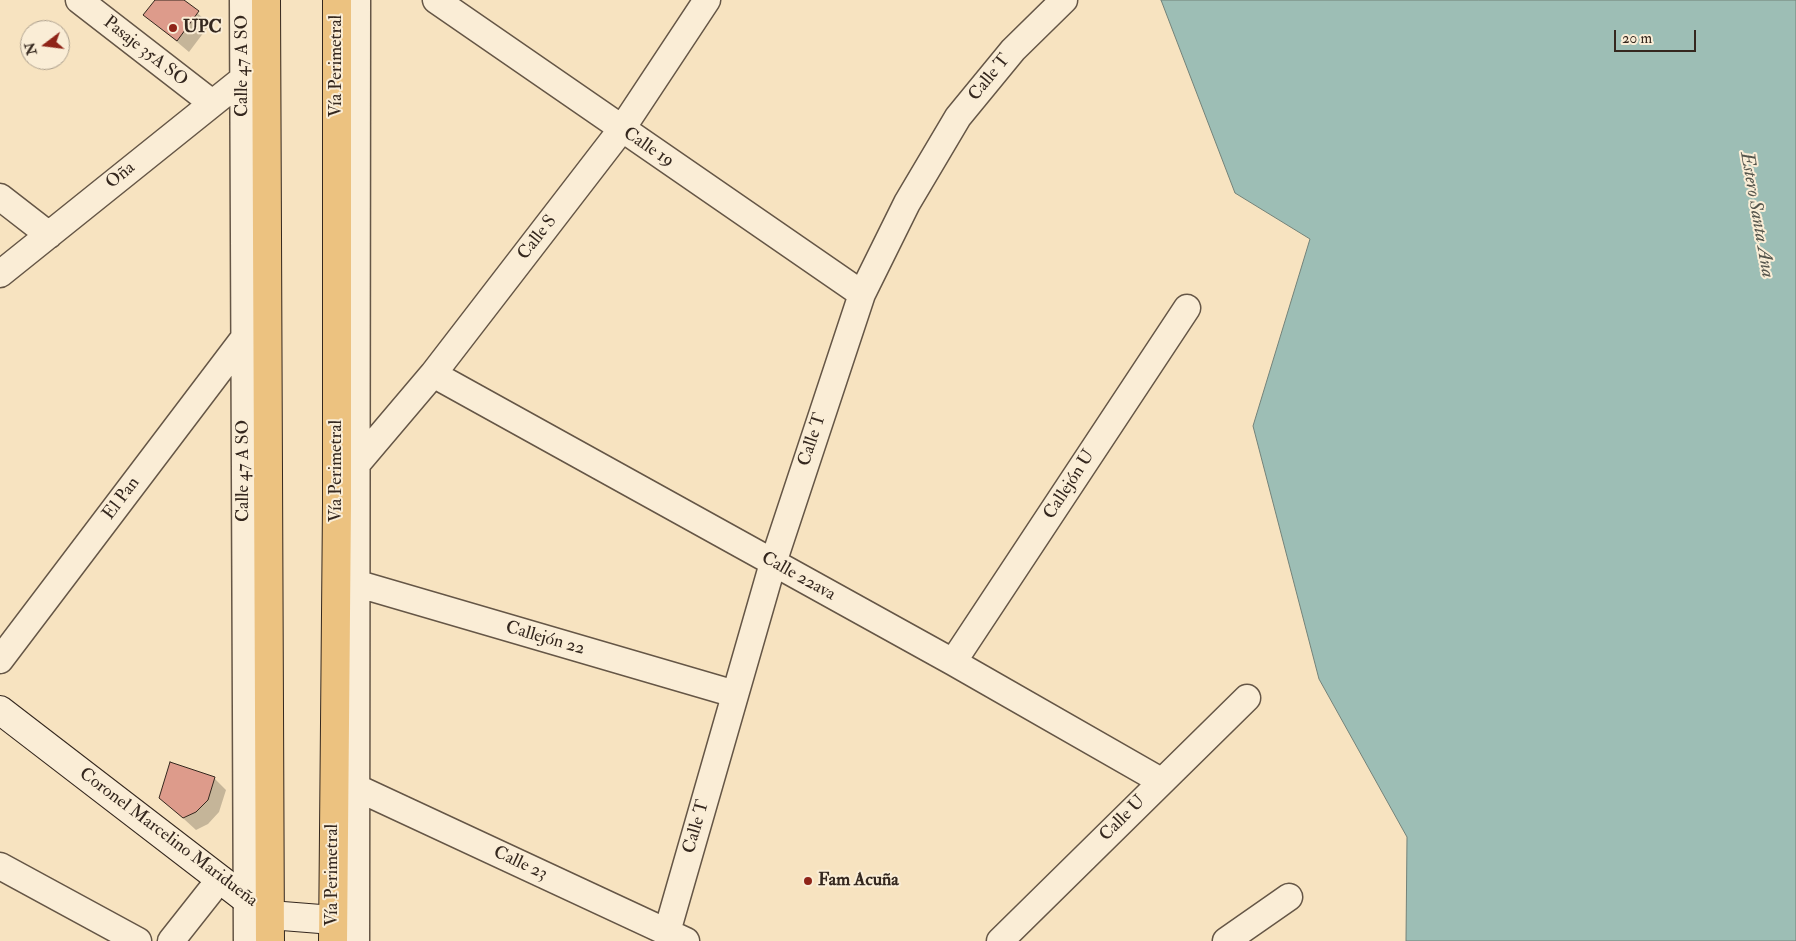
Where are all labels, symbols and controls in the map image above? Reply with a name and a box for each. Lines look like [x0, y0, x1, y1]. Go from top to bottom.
street label: Pasaje 35A SO [98, 12, 192, 92]
street label: Calle 47 A SO [232, 15, 254, 117]
street label: Vía Perimetral [326, 15, 348, 117]
place label: UPC [183, 17, 222, 39]
north arrow [20, 20, 70, 70]
scale bar [1616, 20, 1698, 52]
marker: UPC [167, 22, 179, 34]
text: 20 m [1622, 29, 1652, 48]
text: N [21, 41, 41, 57]
street label: Calle T [965, 50, 1015, 106]
street label: Calle 19 [619, 123, 677, 173]
water label: Estero Santa Ana [1734, 150, 1778, 280]
street label: Oña [102, 158, 140, 194]
street label: Calle S [514, 211, 562, 265]
street label: Calle T [794, 411, 832, 469]
street label: Calle 47 A SO [233, 420, 255, 522]
street label: Vía Perimetral [326, 420, 348, 522]
street label: Callejón U [1040, 446, 1100, 524]
street label: El Pan [99, 473, 145, 525]
street label: Calle 22ava [757, 548, 839, 606]
street label: Callejón 22 [503, 617, 587, 661]
street label: Coronel Marcelino Maridueña [74, 764, 262, 912]
street label: Calle U [1096, 792, 1150, 846]
street label: Calle T [679, 798, 715, 856]
street label: Vía Perimetral [322, 824, 344, 926]
street label: Calle 23 [490, 842, 550, 886]
place label: Fam Acuña [818, 870, 899, 892]
marker: Fam Acuña [802, 875, 814, 887]

